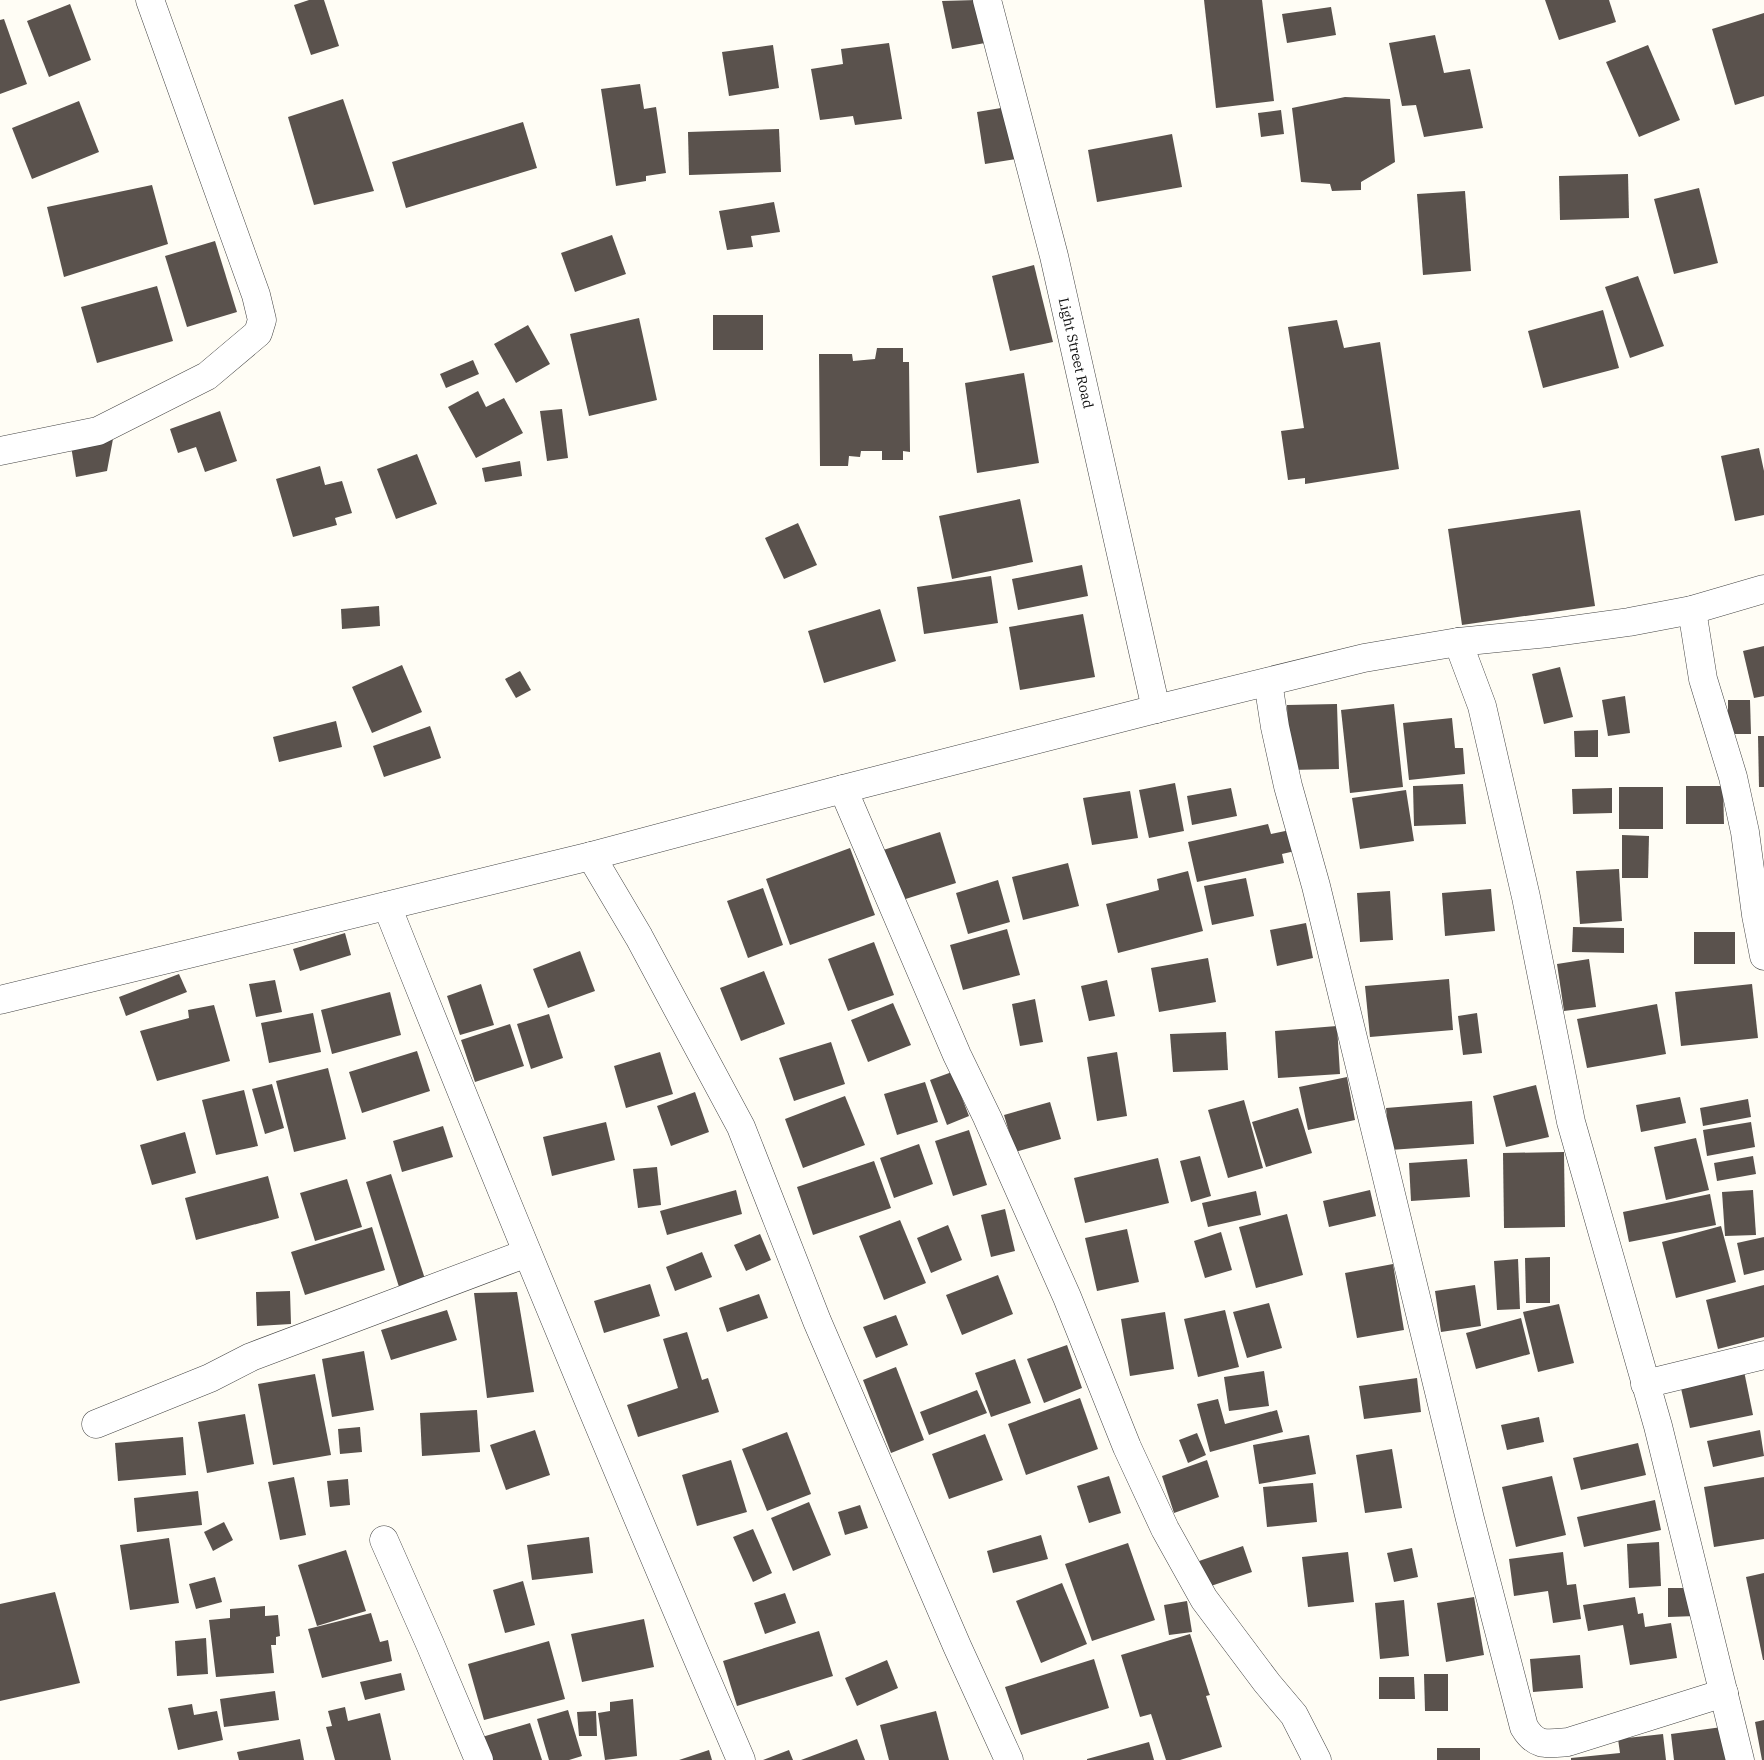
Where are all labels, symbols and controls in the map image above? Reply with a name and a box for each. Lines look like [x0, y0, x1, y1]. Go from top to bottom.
street label: Light Street Road [1054, 296, 1098, 411]

